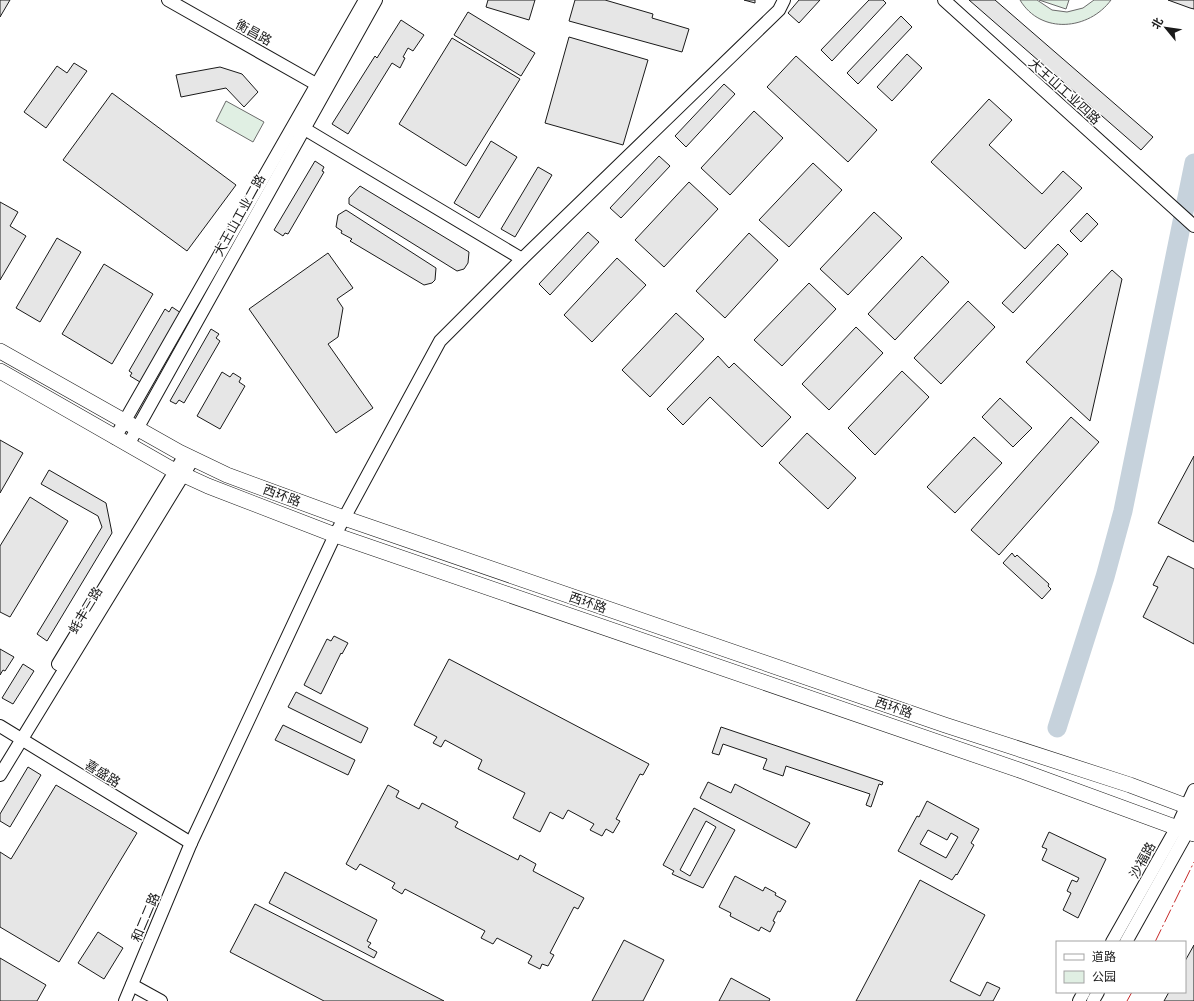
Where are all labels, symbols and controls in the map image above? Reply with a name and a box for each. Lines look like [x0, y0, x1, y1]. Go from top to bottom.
north arrow [1146, 8, 1186, 48]
text: 北 [1148, 15, 1165, 31]
street label: 衡昌路 [233, 16, 275, 48]
street label: 大王山工业四路 [1026, 55, 1104, 127]
street label: 大王山工业二路 [210, 171, 268, 259]
street label: 西环路 [261, 481, 303, 509]
street label: 蚝丰三路 [65, 584, 105, 636]
street label: 西环路 [567, 588, 609, 616]
street label: 西环路 [873, 693, 915, 721]
street label: 喜盛路 [82, 756, 124, 790]
street label: 沙福路 [1126, 839, 1158, 881]
street label: 和二二路 [127, 890, 163, 944]
legend [1056, 941, 1186, 993]
text: 道路 [1092, 949, 1116, 963]
text: 公园 [1092, 969, 1116, 983]

